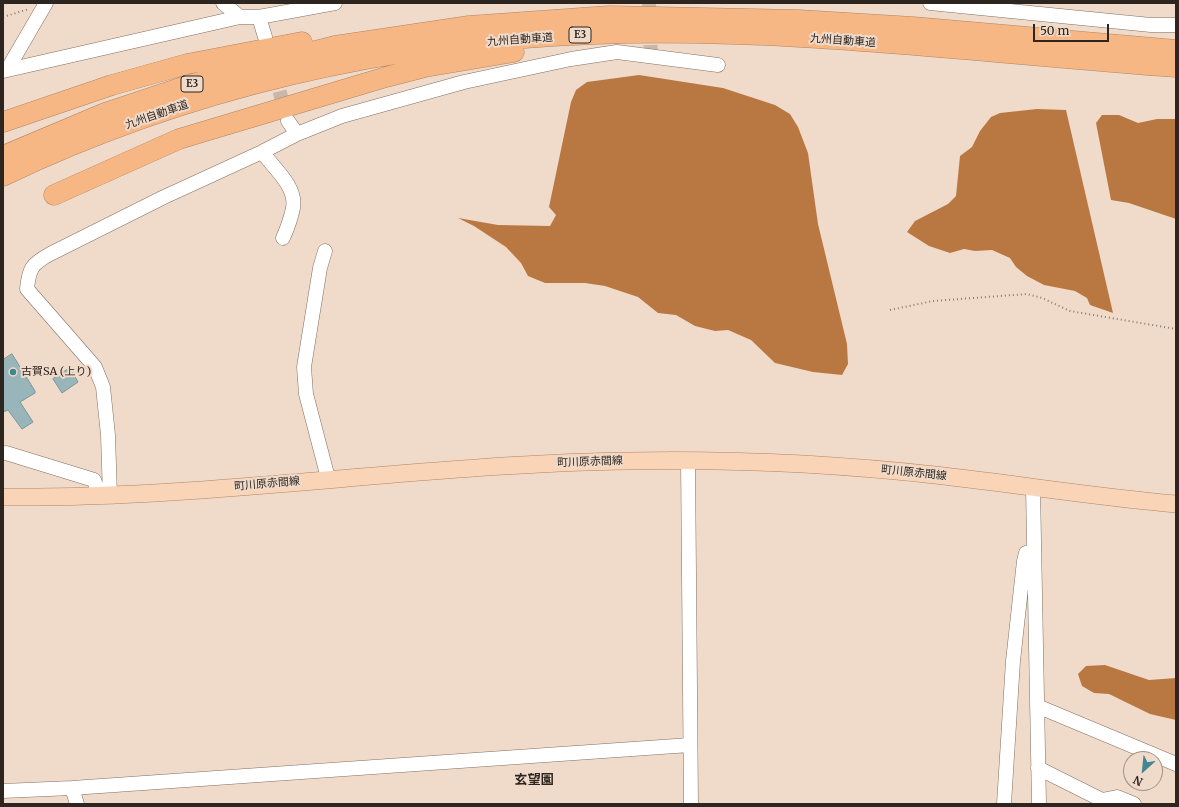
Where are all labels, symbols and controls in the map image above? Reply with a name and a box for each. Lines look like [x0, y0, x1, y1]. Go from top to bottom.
scale bar [1035, 16, 1111, 42]
text: 50 m [1040, 23, 1069, 38]
road number: E3 [569, 27, 591, 43]
street label: 九州自動車道 [487, 31, 553, 49]
street label: 九州自動車道 [810, 32, 876, 50]
road number: E3 [181, 76, 203, 92]
street label: 九州自動車道 [124, 98, 190, 132]
place label: 古賀SA (上り) [21, 365, 91, 379]
marker: 古賀SA (上り) [8, 367, 18, 377]
street label: 町川原赤間線 [557, 454, 623, 470]
street label: 町川原赤間線 [880, 463, 948, 483]
street label: 町川原赤間線 [234, 475, 300, 493]
north arrow [1123, 751, 1163, 791]
district label: 玄望園 [515, 772, 553, 788]
text: N [1131, 773, 1145, 789]

